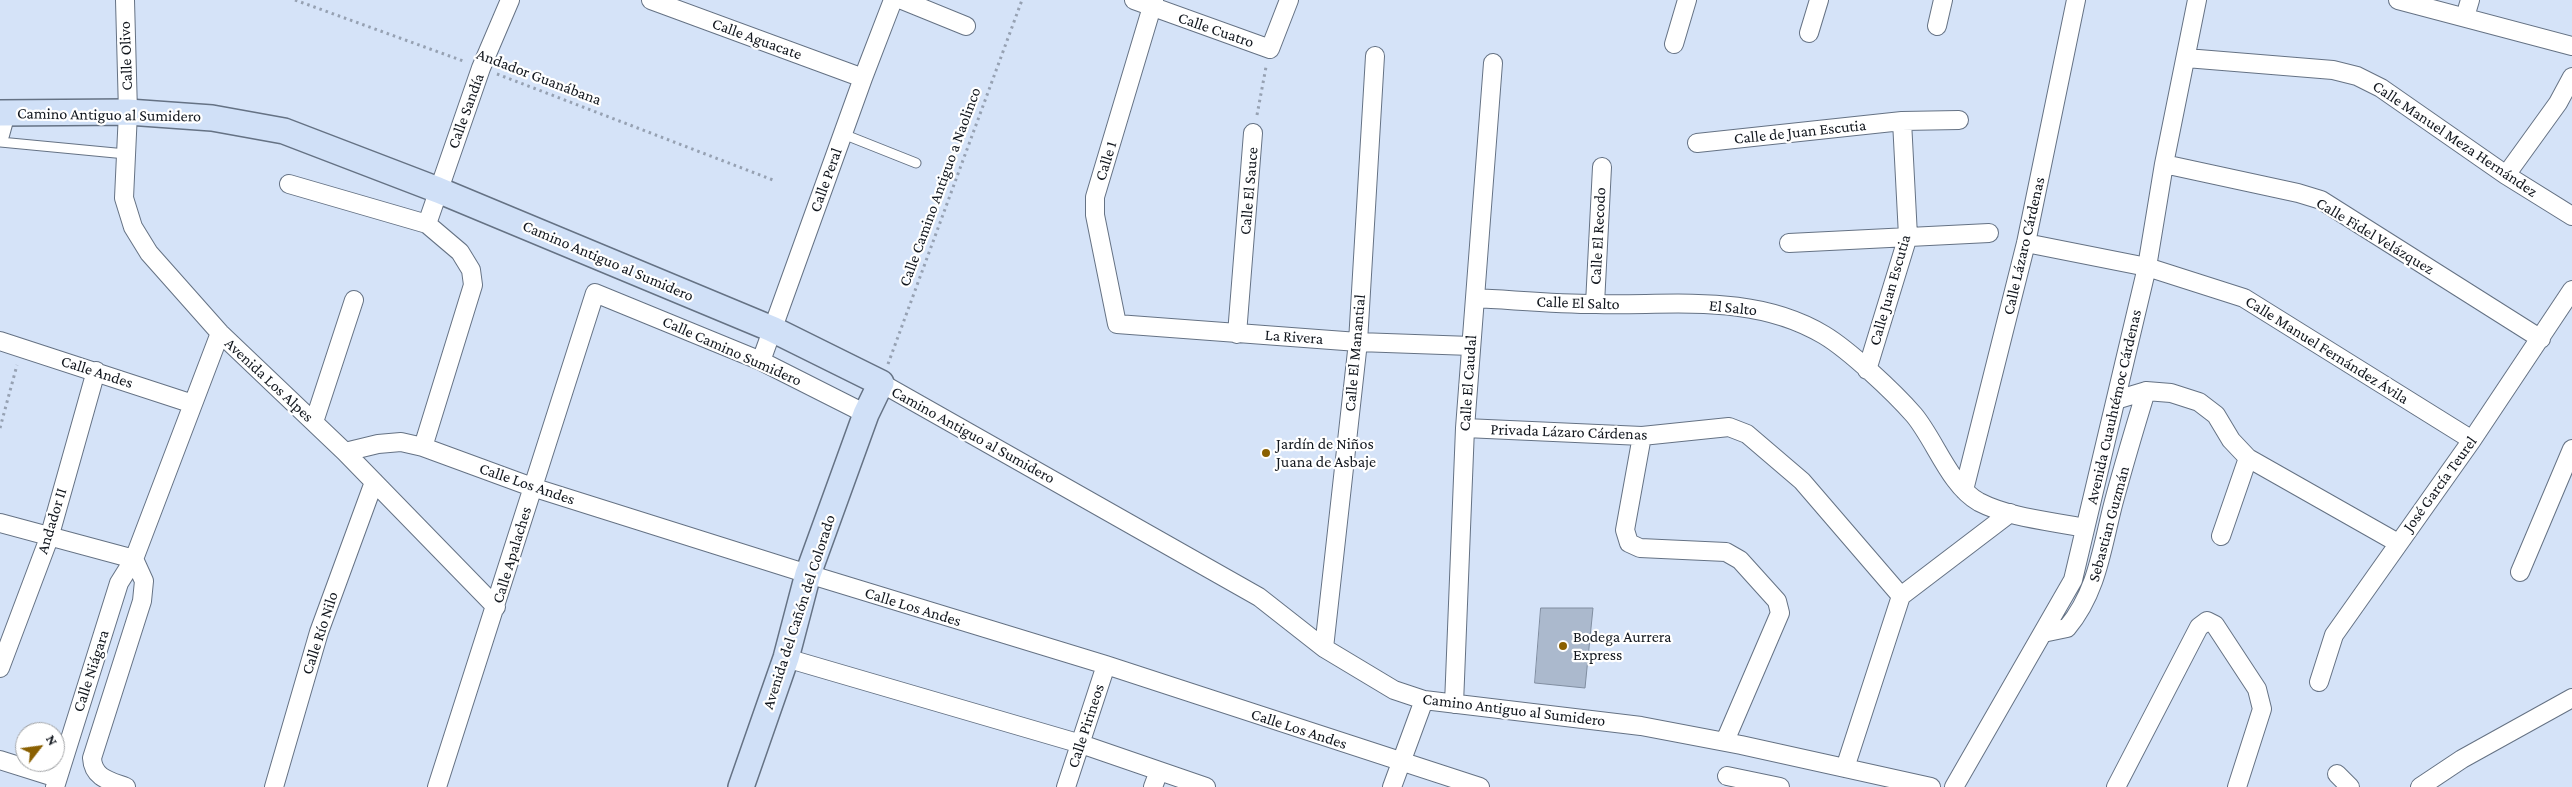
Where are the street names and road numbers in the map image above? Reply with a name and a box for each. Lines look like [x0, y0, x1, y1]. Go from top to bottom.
street label: Calle Cuatro [1176, 8, 1256, 52]
street label: Calle Aguacate [709, 14, 805, 64]
street label: Calle Olivo [115, 21, 137, 91]
street label: Andador Guanábana [474, 44, 604, 110]
street label: Calle Sandía [444, 71, 488, 151]
street label: Calle Manuel Meza Hernández [2369, 77, 2541, 201]
street label: Calle Camino Antiguo a Naolinco [895, 85, 985, 289]
street label: Camino Antiguo al Sumidero [17, 104, 201, 126]
street label: Calle de Juan Escutia [1733, 116, 1867, 148]
street label: Calle 1 [1091, 139, 1121, 183]
street label: Calle Peral [806, 145, 846, 215]
street label: Calle El Sauce [1236, 146, 1262, 236]
street label: Calle Lázaro Cárdenas [1999, 175, 2049, 317]
street label: Calle El Recodo [1586, 187, 1610, 285]
street label: Calle Fidel Velázquez [2313, 193, 2437, 279]
street label: Camino Antiguo al Sumidero [520, 216, 696, 306]
street label: Calle Juan Escutia [1865, 232, 1915, 348]
street label: Calle El Salto [1536, 292, 1620, 314]
street label: Calle Manuel Fernández Ávila [2242, 292, 2412, 408]
street label: Calle El Manantial [1340, 294, 1370, 412]
street label: El Salto [1708, 296, 1758, 320]
street label: Avenida Cuauhtémoc Cárdenas [2082, 308, 2146, 506]
street label: Calle Camino Sumidero [659, 312, 805, 390]
street label: La Rivera [1264, 325, 1324, 349]
street label: Avenida Los Alpes [220, 334, 318, 426]
street label: Calle El Caudal [1455, 334, 1481, 432]
street label: Calle Andes [59, 351, 135, 393]
street label: Camino Antiguo al Sumidero [888, 382, 1058, 488]
street label: Privada Lázaro Cárdenas [1490, 420, 1648, 444]
street label: José García Teurel [2399, 433, 2481, 535]
street label: Calle Los Andes [477, 459, 577, 509]
street label: Sebastian Guzmán [2084, 464, 2134, 584]
street label: Andador II [33, 486, 71, 556]
street label: Calle Apalaches [488, 504, 536, 606]
street label: Avenida del Cañón del Colorado [758, 512, 840, 712]
street label: Calle Los Andes [862, 583, 964, 631]
street label: Calle Río Nilo [298, 589, 342, 677]
street label: Calle Niágara [69, 628, 113, 714]
street label: Calle Pirineos [1063, 682, 1109, 770]
street label: Camino Antiguo al Sumidero [1422, 689, 1606, 731]
street label: Calle Los Andes [1249, 704, 1349, 754]

